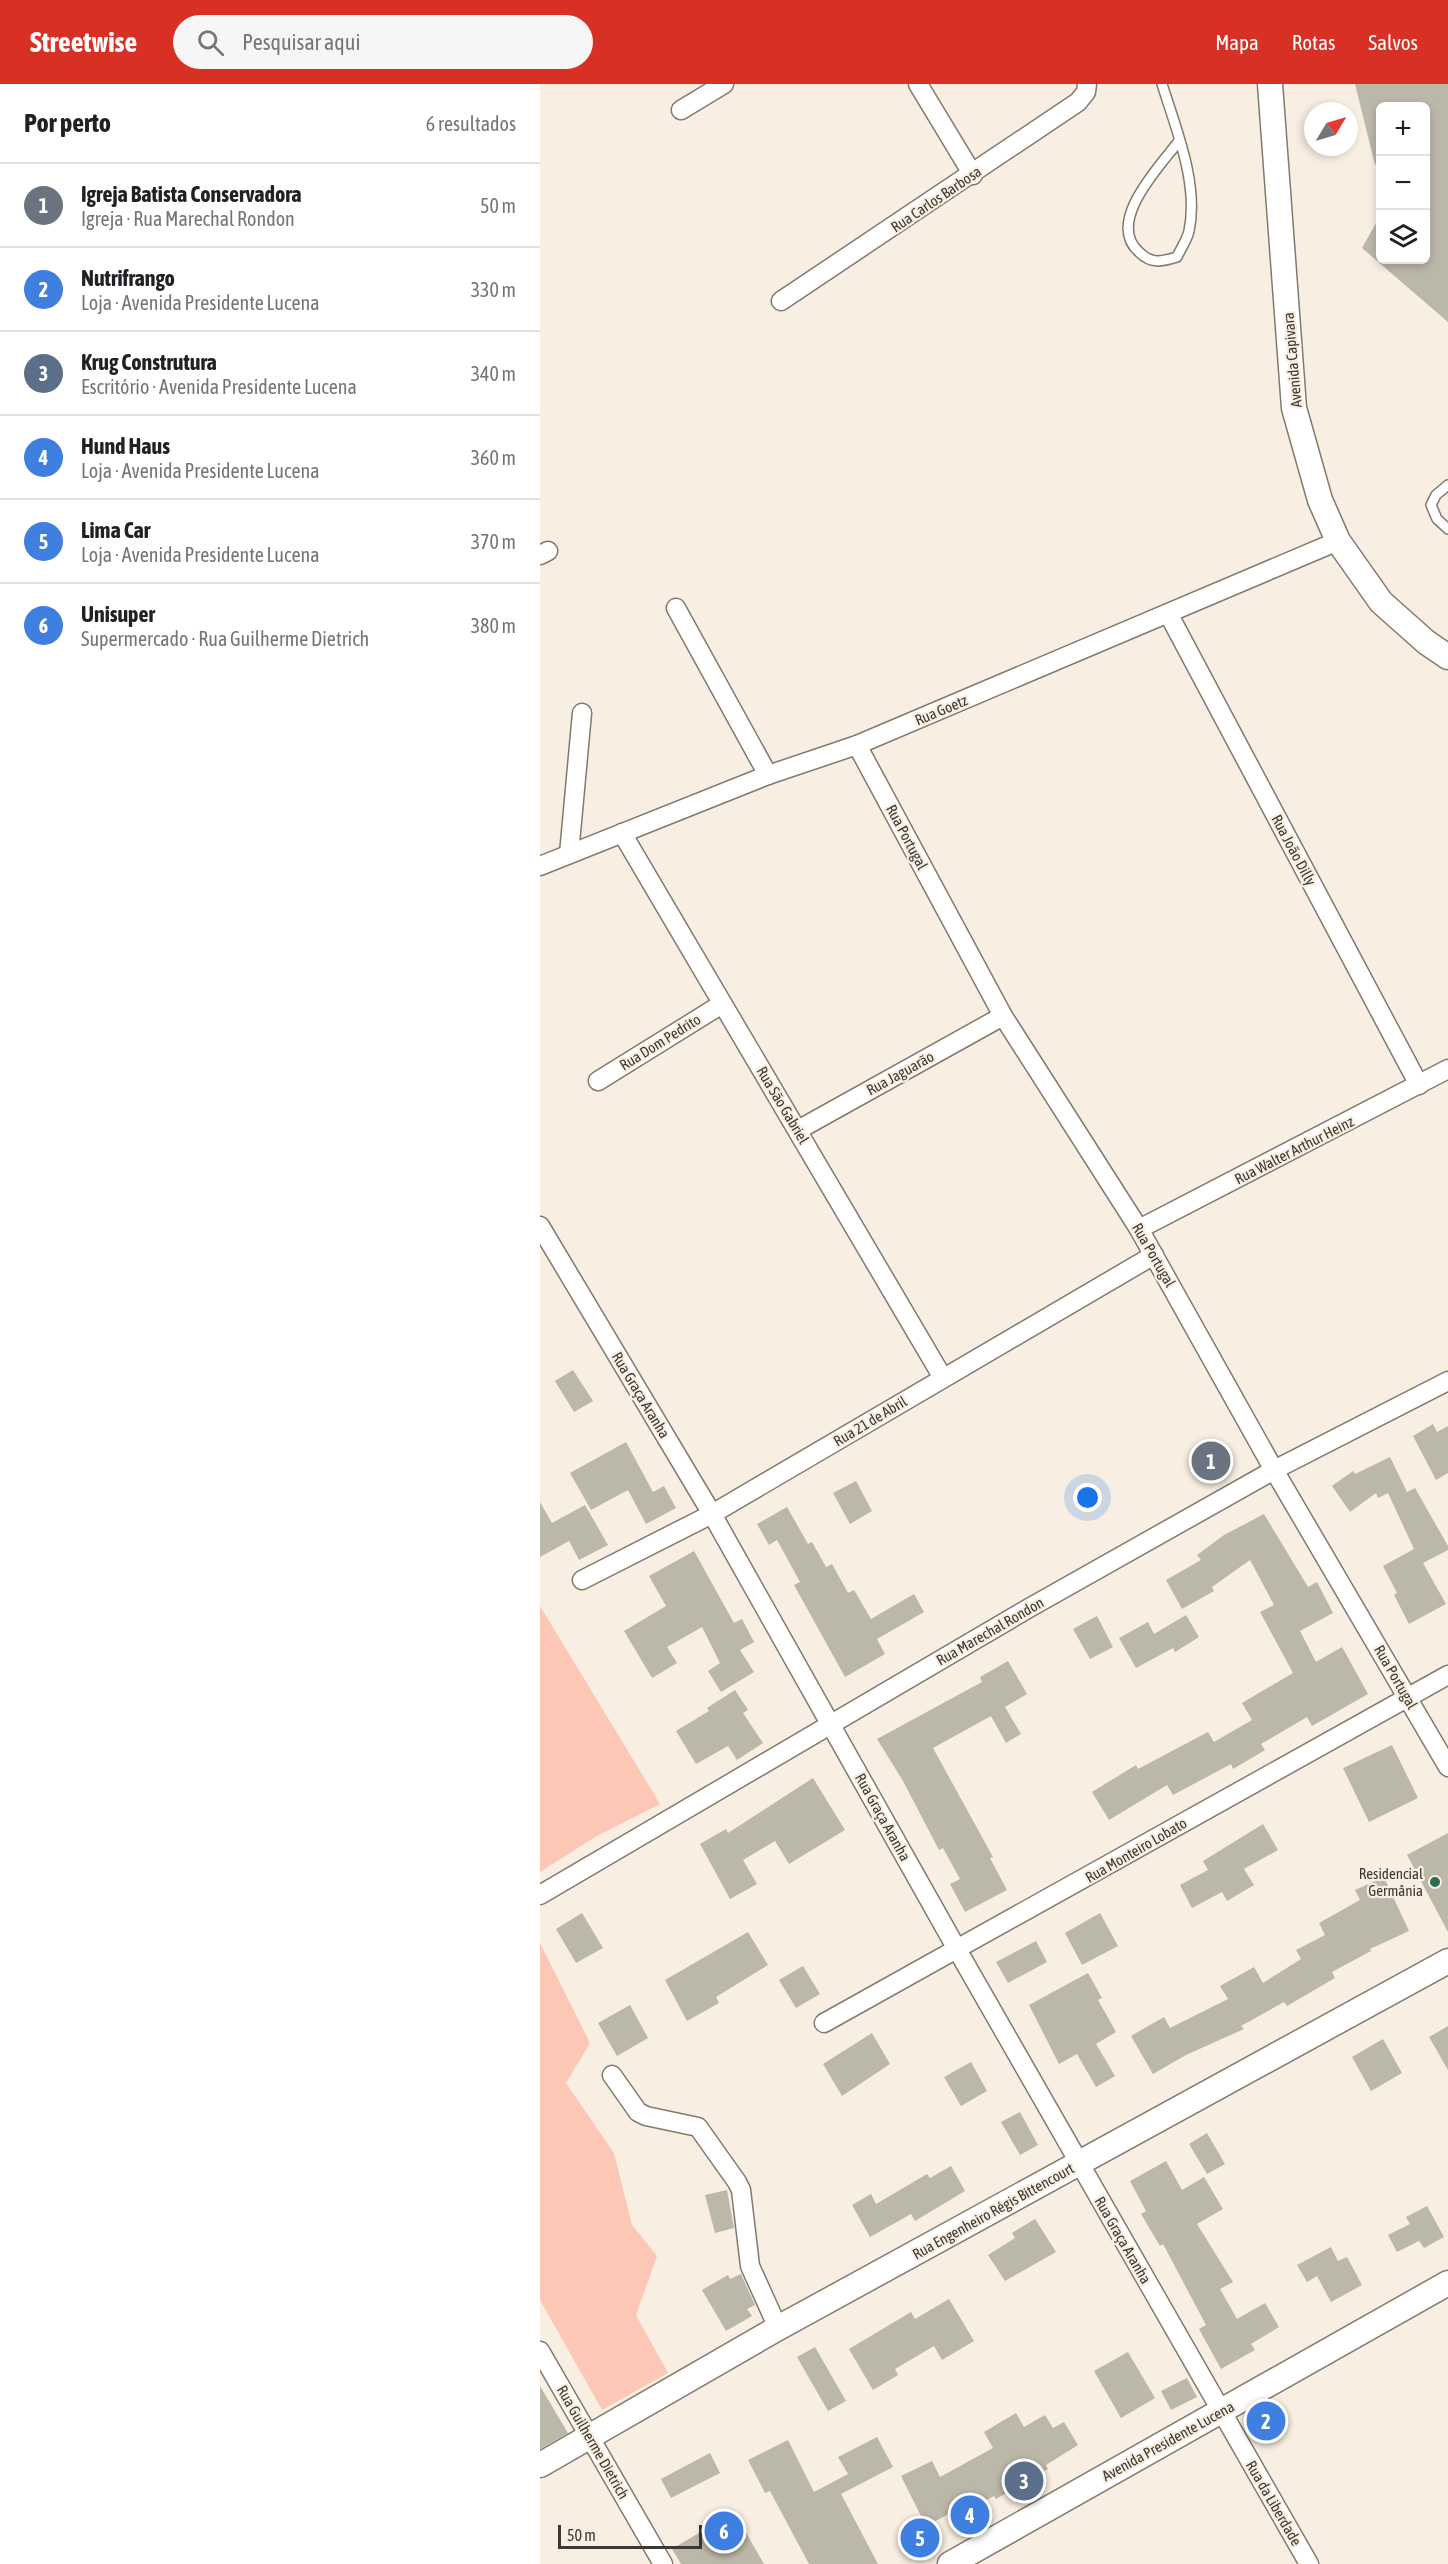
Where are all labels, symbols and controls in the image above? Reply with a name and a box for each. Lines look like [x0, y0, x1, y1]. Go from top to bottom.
search box [173, 15, 593, 69]
text: Streetwise [30, 26, 137, 58]
icon: search [194, 26, 227, 59]
text: Pesquisar aqui [242, 29, 360, 55]
text: Mapa [1215, 30, 1259, 54]
text: Rotas [1292, 30, 1335, 54]
text: Salvos [1368, 30, 1418, 54]
north arrow [1304, 102, 1358, 156]
map controls [1376, 102, 1430, 264]
button: + [1376, 102, 1430, 156]
text: Por perto [24, 108, 111, 138]
text: 6 resultados [426, 112, 516, 135]
button: − [1376, 156, 1430, 210]
street label: Rua Carlos Barbosa [888, 163, 984, 235]
text: Igreja Batista Conservadora [81, 181, 302, 207]
text: 1 [39, 194, 48, 217]
text: 50 m [480, 194, 516, 217]
text: Igreja · Rua Marechal Rondon [81, 207, 295, 230]
button: layers [1376, 210, 1430, 264]
text: Nutrifrango [81, 265, 175, 291]
text: 2 [39, 278, 48, 301]
text: 330 m [471, 278, 516, 301]
text: Loja · Avenida Presidente Lucena [81, 291, 320, 314]
street label: Avenida Capivara [1279, 312, 1305, 408]
text: Krug Construtura [81, 349, 217, 375]
text: 3 [39, 362, 48, 385]
text: 340 m [471, 362, 516, 385]
text: Escritório · Avenida Presidente Lucena [81, 375, 357, 398]
text: Hund Haus [81, 433, 170, 459]
text: 4 [39, 446, 48, 469]
text: 360 m [471, 446, 516, 469]
text: Loja · Avenida Presidente Lucena [81, 459, 320, 482]
text: Lima Car [81, 517, 150, 543]
text: 5 [39, 530, 48, 553]
text: 370 m [471, 530, 516, 553]
text: Loja · Avenida Presidente Lucena [81, 543, 320, 566]
text: Unisuper [81, 601, 155, 627]
text: 6 [39, 614, 48, 637]
text: 380 m [471, 614, 516, 637]
text: Supermercado · Rua Guilherme Dietrich [81, 627, 369, 650]
street label: Rua Goetz [912, 691, 970, 729]
street label: Rua Portugal [883, 802, 931, 872]
street label: Rua João Dilly [1268, 812, 1320, 888]
street label: Rua Dom Pedrito [616, 1010, 704, 1074]
street label: Rua Jaguarão [863, 1048, 937, 1098]
street label: Rua São Gabriel [753, 1063, 813, 1147]
street label: Rua Walter Arthur Heinz [1232, 1112, 1357, 1187]
street label: Rua Portugal [1129, 1220, 1179, 1290]
street label: Rua Graça Aranha [609, 1349, 673, 1441]
street label: Rua 21 de Abril [830, 1393, 910, 1449]
pin: 1 [1192, 1438, 1230, 1484]
your location [1073, 1483, 1102, 1512]
street label: Rua Marechal Rondon [933, 1593, 1047, 1669]
street label: Rua Portugal [1371, 1642, 1421, 1712]
street label: Rua Graça Aranha [852, 1770, 914, 1864]
street label: Rua Monteiro Lobato [1082, 1814, 1190, 1886]
place label: Residencial Germânia [1359, 1865, 1423, 1899]
marker: Residencial Germânia [1428, 1875, 1442, 1889]
street label: Rua Engenheiro Régis Bittencourt [909, 2159, 1077, 2263]
street label: Rua Graça Aranha [1091, 2194, 1155, 2286]
street label: Rua Guilherme Dietrich [554, 2382, 632, 2502]
street label: Avenida Presidente Lucena [1099, 2398, 1237, 2484]
pin: 2 [1246, 2398, 1286, 2444]
street label: Rua da Liberdade [1243, 2457, 1305, 2549]
pin: 3 [1004, 2458, 1044, 2504]
pin: 4 [950, 2492, 990, 2538]
pin: 6 [704, 2508, 744, 2554]
pin: 5 [900, 2516, 940, 2560]
scale bar [558, 2522, 702, 2550]
text: 50 m [567, 2526, 596, 2544]

